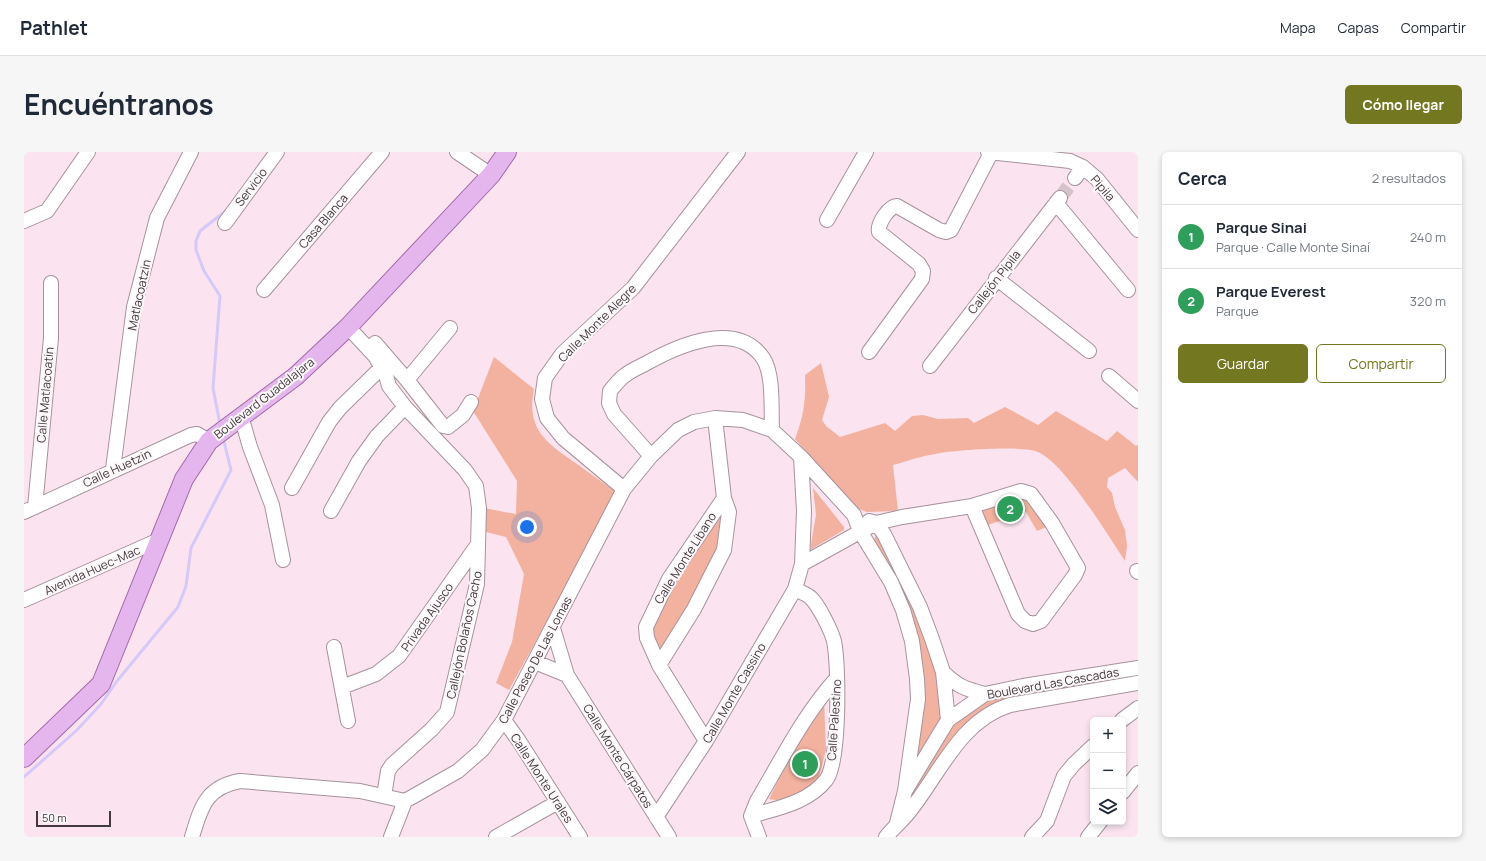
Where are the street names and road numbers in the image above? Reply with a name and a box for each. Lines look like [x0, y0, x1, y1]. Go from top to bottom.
street label: Servicio [231, 164, 271, 210]
street label: Pipila [1087, 171, 1119, 205]
street label: Casa Blanca [294, 190, 352, 252]
street label: Callejón Pípila [964, 246, 1024, 318]
street label: Matlacoatzin [123, 258, 155, 332]
street label: Calle Monte Alegre [554, 280, 640, 366]
street label: Calle Matlacoatin [32, 346, 58, 444]
street label: Boulevard Guadalajara [210, 353, 318, 443]
street label: Calle Huetzin [80, 445, 154, 491]
street label: Calle Monte Líbano [650, 509, 720, 607]
street label: Avenida Huec-Mac [41, 541, 143, 599]
street label: Callejón Bolaños Cacho [442, 569, 486, 701]
street label: Privada Ajusco [397, 579, 457, 655]
street label: Calle Paseo De Las Lomas [494, 593, 576, 727]
street label: Calle Monte Cassino [698, 640, 770, 746]
street label: Boulevard Las Cascadas [986, 663, 1120, 703]
street label: Calle Palestino [823, 679, 845, 761]
street label: Calle Monte Cárpatos [579, 701, 657, 811]
street label: Calle Monte Urales [507, 730, 577, 826]

